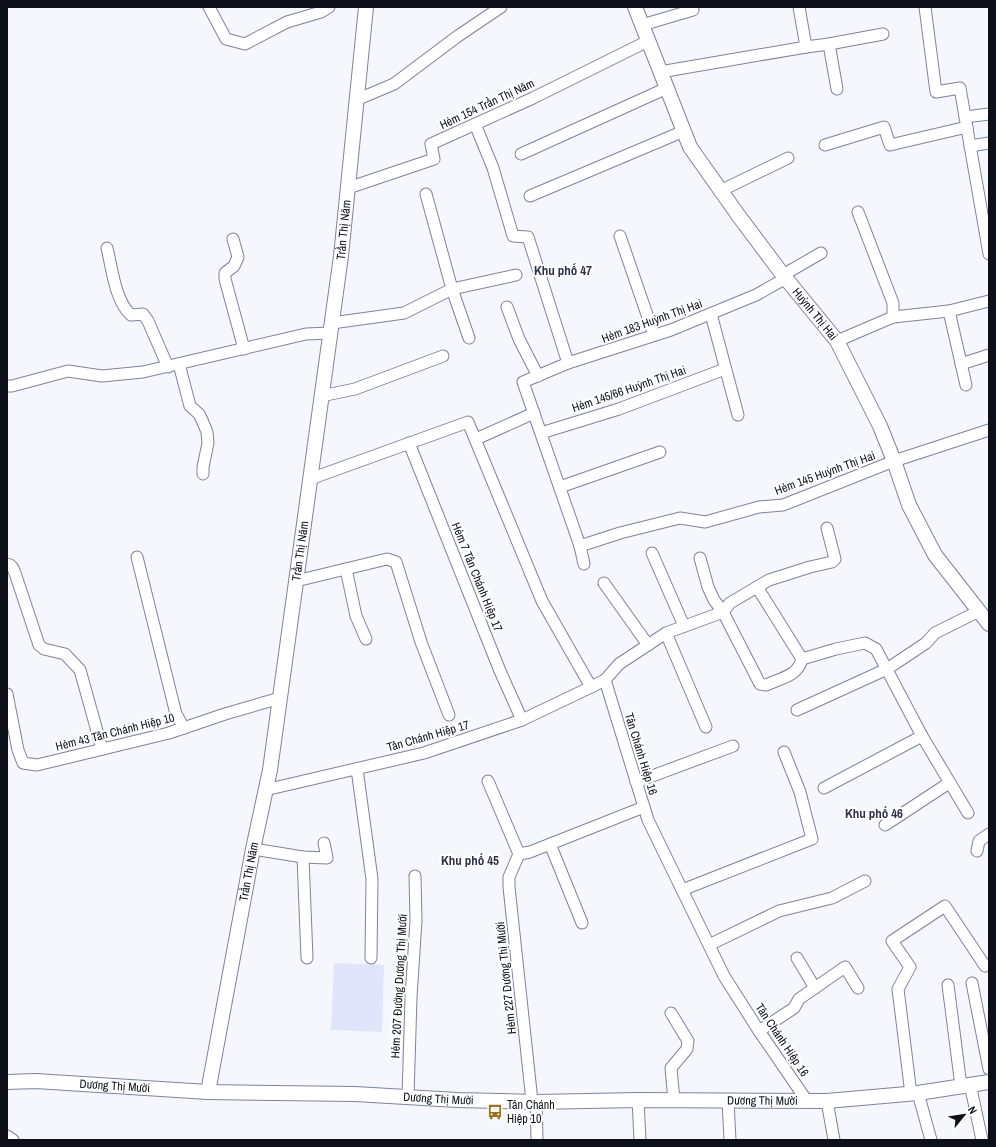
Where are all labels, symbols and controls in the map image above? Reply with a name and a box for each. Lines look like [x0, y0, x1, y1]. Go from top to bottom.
street label: Hẻm 154 Trần Thị Năm [437, 75, 537, 133]
street label: Trần Thị Năm [333, 199, 355, 261]
district label: Khu phố 47 [534, 262, 592, 279]
street label: Huỳnh Thị Hai [789, 284, 841, 344]
street label: Hẻm 183 Huỳnh Thị Hai [599, 295, 705, 347]
street label: Hẻm 145/66 Huỳnh Thị Hai [570, 362, 688, 416]
street label: Hẻm 145 Huỳnh Thị Hai [772, 447, 878, 499]
street label: Trần Thị Năm [288, 520, 312, 582]
street label: Hẻm 7 Tân Chánh Hiệp 17 [448, 520, 506, 635]
street label: Hẻm 43 Tân Chánh Hiệp 10 [54, 709, 176, 755]
street label: Tân Chánh Hiệp 16 [621, 711, 661, 797]
street label: Tân Chánh Hiệp 17 [385, 716, 472, 755]
district label: Khu phố 46 [845, 805, 903, 822]
street label: Trần Thị Năm [235, 840, 262, 903]
district label: Khu phố 45 [441, 852, 499, 869]
street label: Hẻm 207 Đường Dương Thị Mười [387, 913, 411, 1059]
street label: Hẻm 227 Dương Thị Mười [492, 921, 520, 1035]
street label: Tân Chánh Hiệp 16 [752, 1000, 812, 1080]
street label: Dương Thị Mười [79, 1076, 151, 1096]
street label: Dương Thị Mười [403, 1089, 474, 1108]
street label: Dương Thị Mười [727, 1092, 798, 1109]
north arrow [944, 1095, 984, 1135]
place label: Tân Chánh Hiệp 10 [507, 1097, 555, 1127]
bus stop icon: Tân Chánh Hiệp 10 [486, 1103, 504, 1121]
text: N [965, 1104, 980, 1116]

